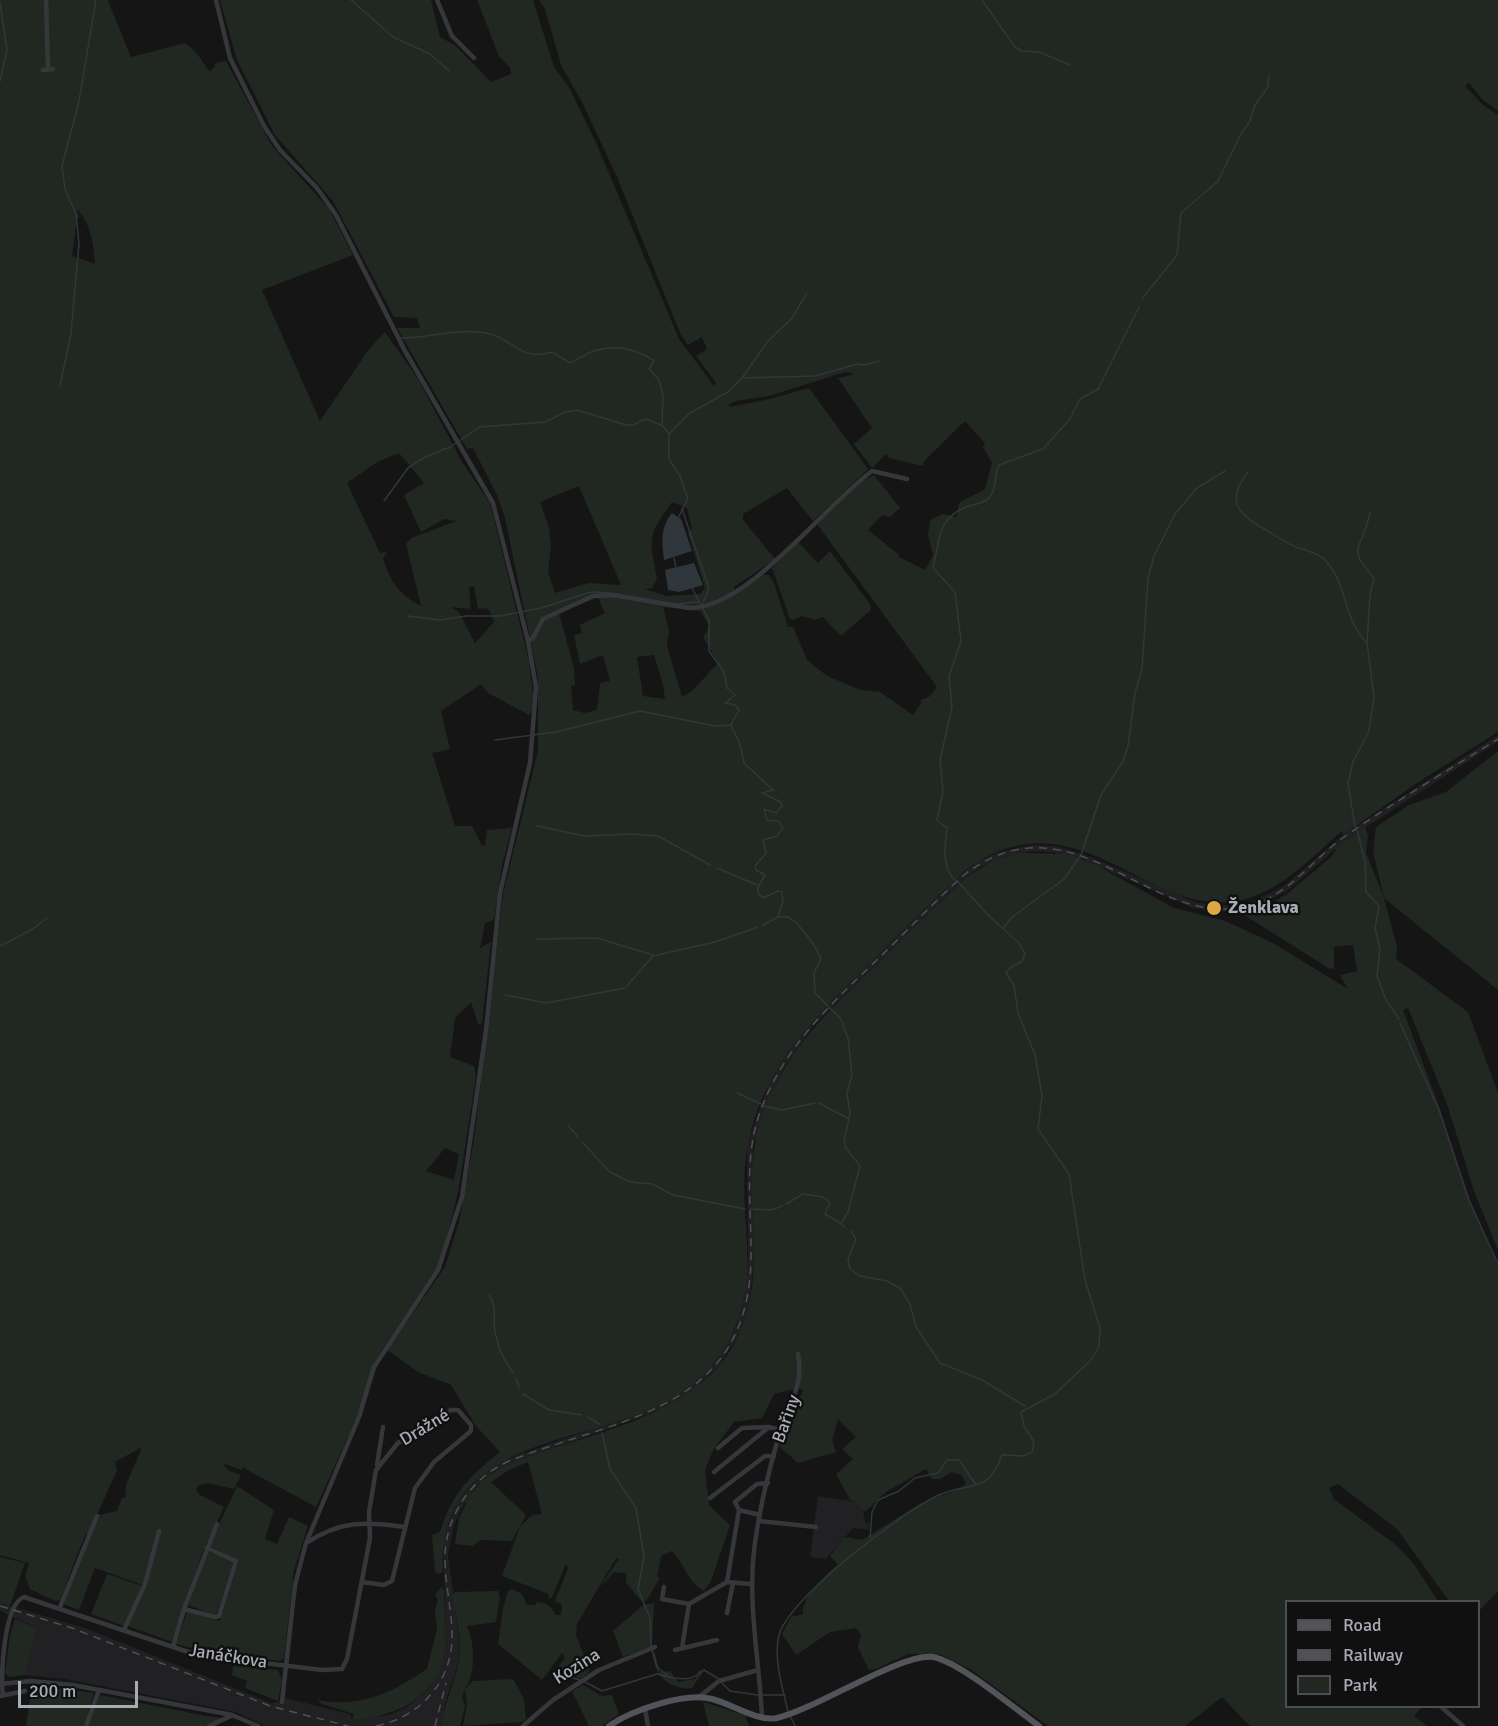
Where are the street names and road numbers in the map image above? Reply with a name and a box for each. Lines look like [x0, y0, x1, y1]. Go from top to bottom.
street label: Bařiny [768, 1392, 806, 1446]
street label: Drážné [396, 1405, 454, 1451]
street label: Janáčkova [187, 1640, 269, 1674]
street label: Kozina [549, 1644, 605, 1690]

